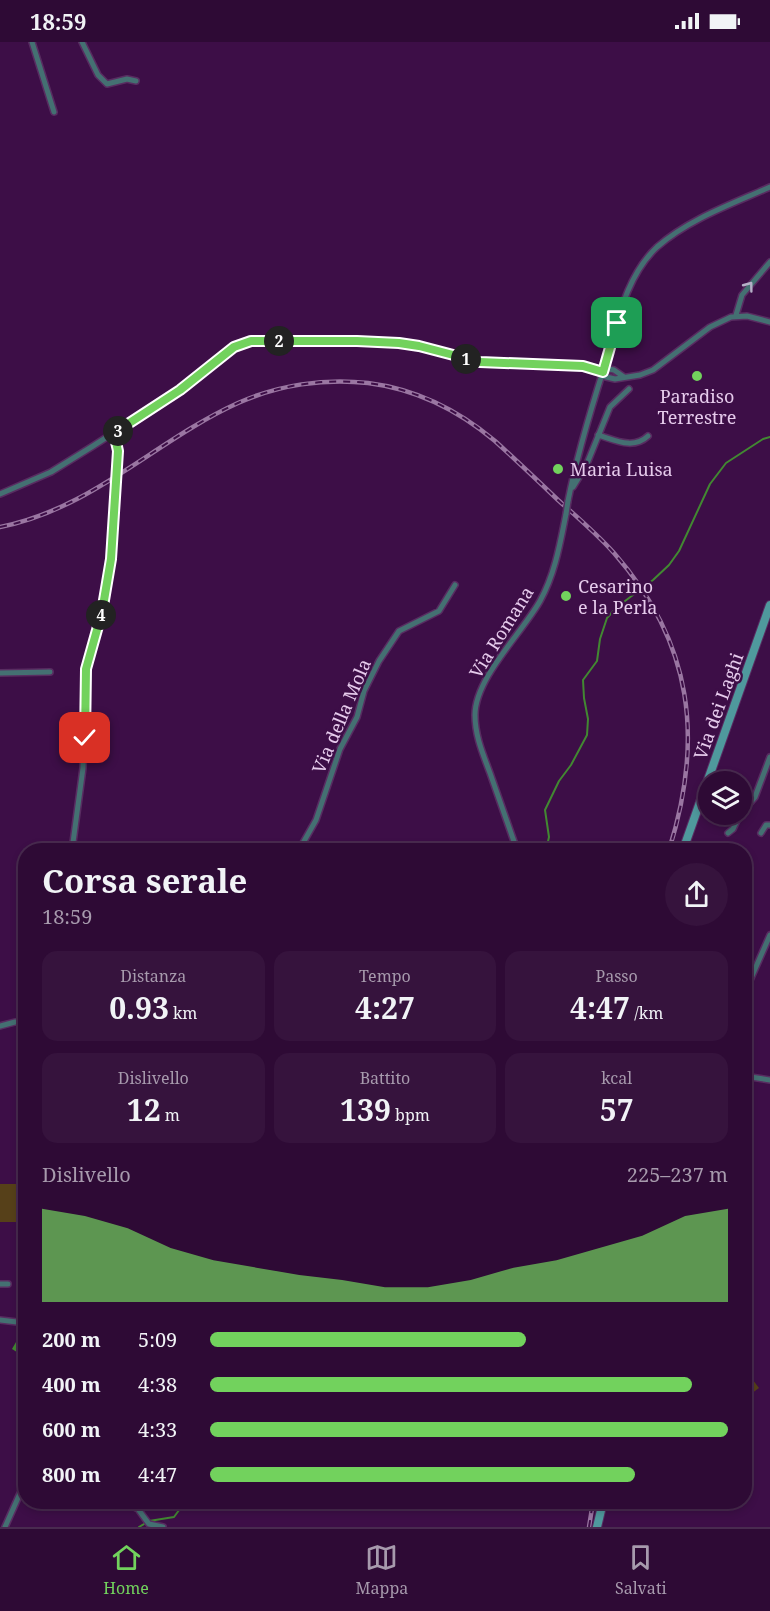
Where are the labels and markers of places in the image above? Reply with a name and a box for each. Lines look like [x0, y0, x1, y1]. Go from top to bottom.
pin [591, 297, 642, 348]
pin: 2 [264, 326, 294, 356]
pin: 1 [451, 344, 481, 374]
marker: Paradiso Terrestre [690, 369, 704, 383]
place label: Paradiso Terrestre [658, 384, 736, 429]
pin: 3 [103, 416, 133, 446]
place label: Maria Luisa [570, 457, 673, 481]
marker: Maria Luisa [551, 462, 565, 476]
place label: Cesarino e la Perla [578, 574, 657, 619]
marker: Cesarino e la Perla [559, 589, 573, 603]
pin: 4 [86, 600, 116, 630]
pin [59, 712, 110, 763]

